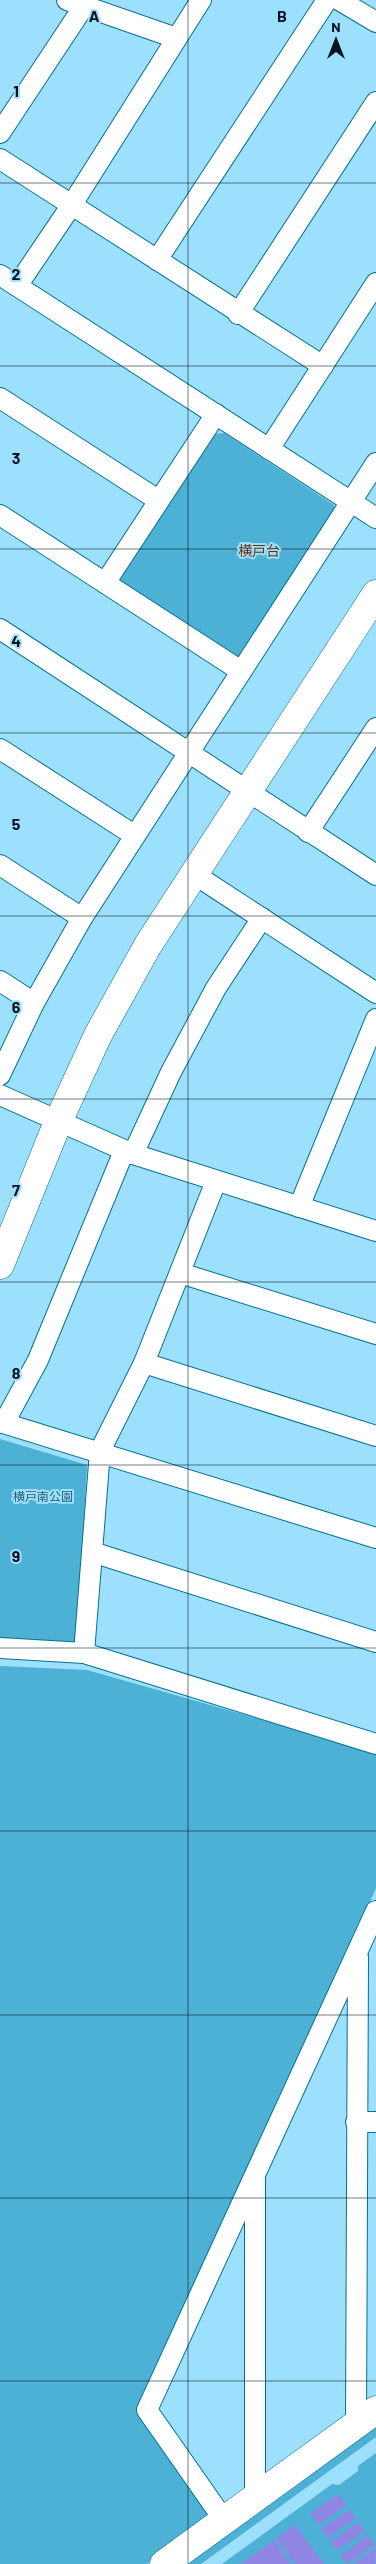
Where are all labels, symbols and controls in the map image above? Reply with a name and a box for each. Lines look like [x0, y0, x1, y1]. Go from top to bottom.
text: A [89, 6, 100, 25]
text: B [277, 6, 287, 25]
north arrow [311, 15, 361, 65]
text: N [331, 18, 341, 35]
text: 1 [13, 81, 19, 100]
text: 2 [12, 264, 21, 283]
text: 3 [12, 448, 20, 467]
district label: 横戸台 [238, 542, 280, 559]
text: 4 [11, 631, 21, 650]
text: 5 [12, 814, 21, 833]
text: 6 [12, 997, 21, 1016]
text: 7 [12, 1180, 20, 1199]
text: 8 [12, 1363, 21, 1382]
park label: 横戸南公園 [13, 1489, 73, 1503]
text: 9 [12, 1546, 20, 1565]

